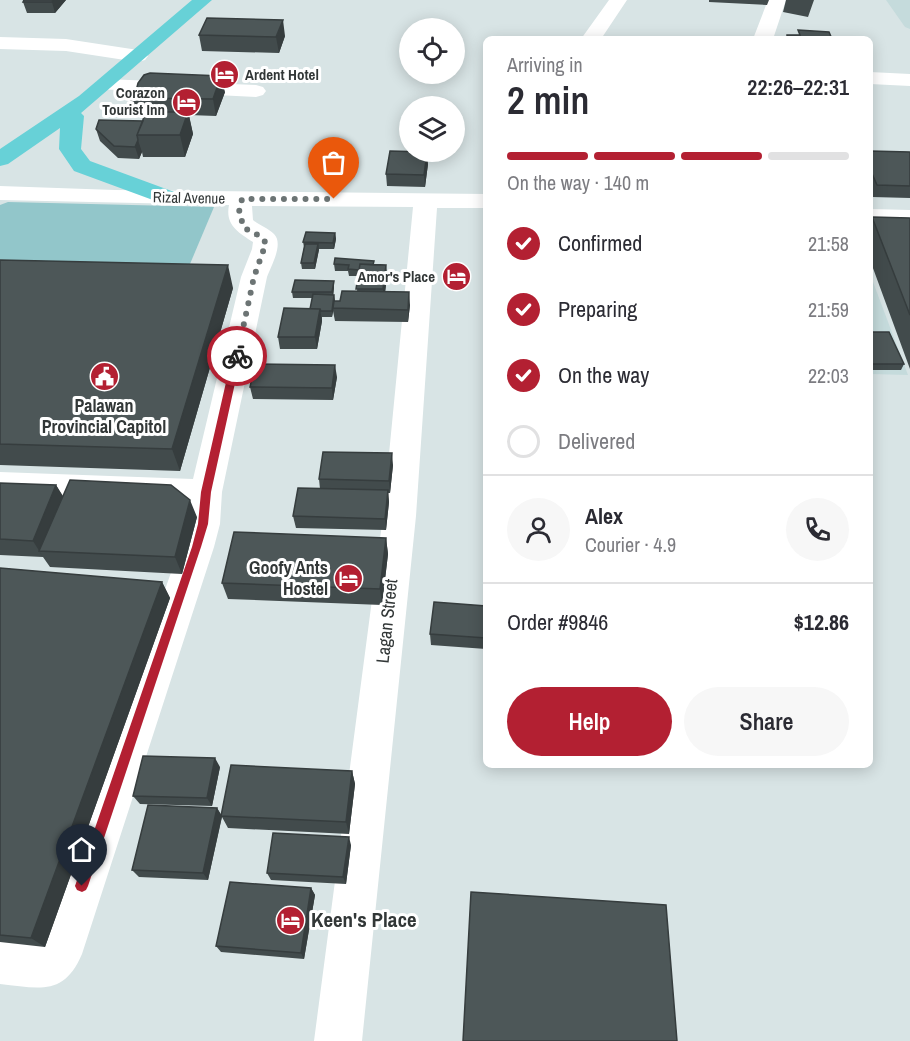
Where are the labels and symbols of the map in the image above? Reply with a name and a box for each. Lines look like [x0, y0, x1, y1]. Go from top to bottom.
hotel icon: Ardent Hotel [208, 59, 240, 91]
place label: Ardent Hotel [245, 64, 319, 85]
place label: Corazon Tourist Inn [102, 82, 165, 120]
hotel icon: Corazon Tourist Inn [170, 86, 202, 118]
pin [308, 137, 359, 199]
street label: Rizal Avenue [153, 186, 225, 209]
hotel icon: Amor's Place [440, 261, 472, 293]
place label: Amor's Place [358, 266, 435, 287]
courier [207, 326, 267, 386]
public building icon: Palawan Provincial Capitol [88, 361, 120, 393]
place label: Palawan Provincial Capitol [42, 393, 166, 439]
place label: Goofy Ants Hostel [249, 555, 328, 601]
hotel icon: Goofy Ants Hostel [333, 562, 365, 594]
street label: Lagan Street [370, 578, 403, 664]
pin [56, 824, 107, 886]
hotel icon: Keen's Place [274, 904, 306, 936]
place label: Keen's Place [311, 905, 417, 934]

